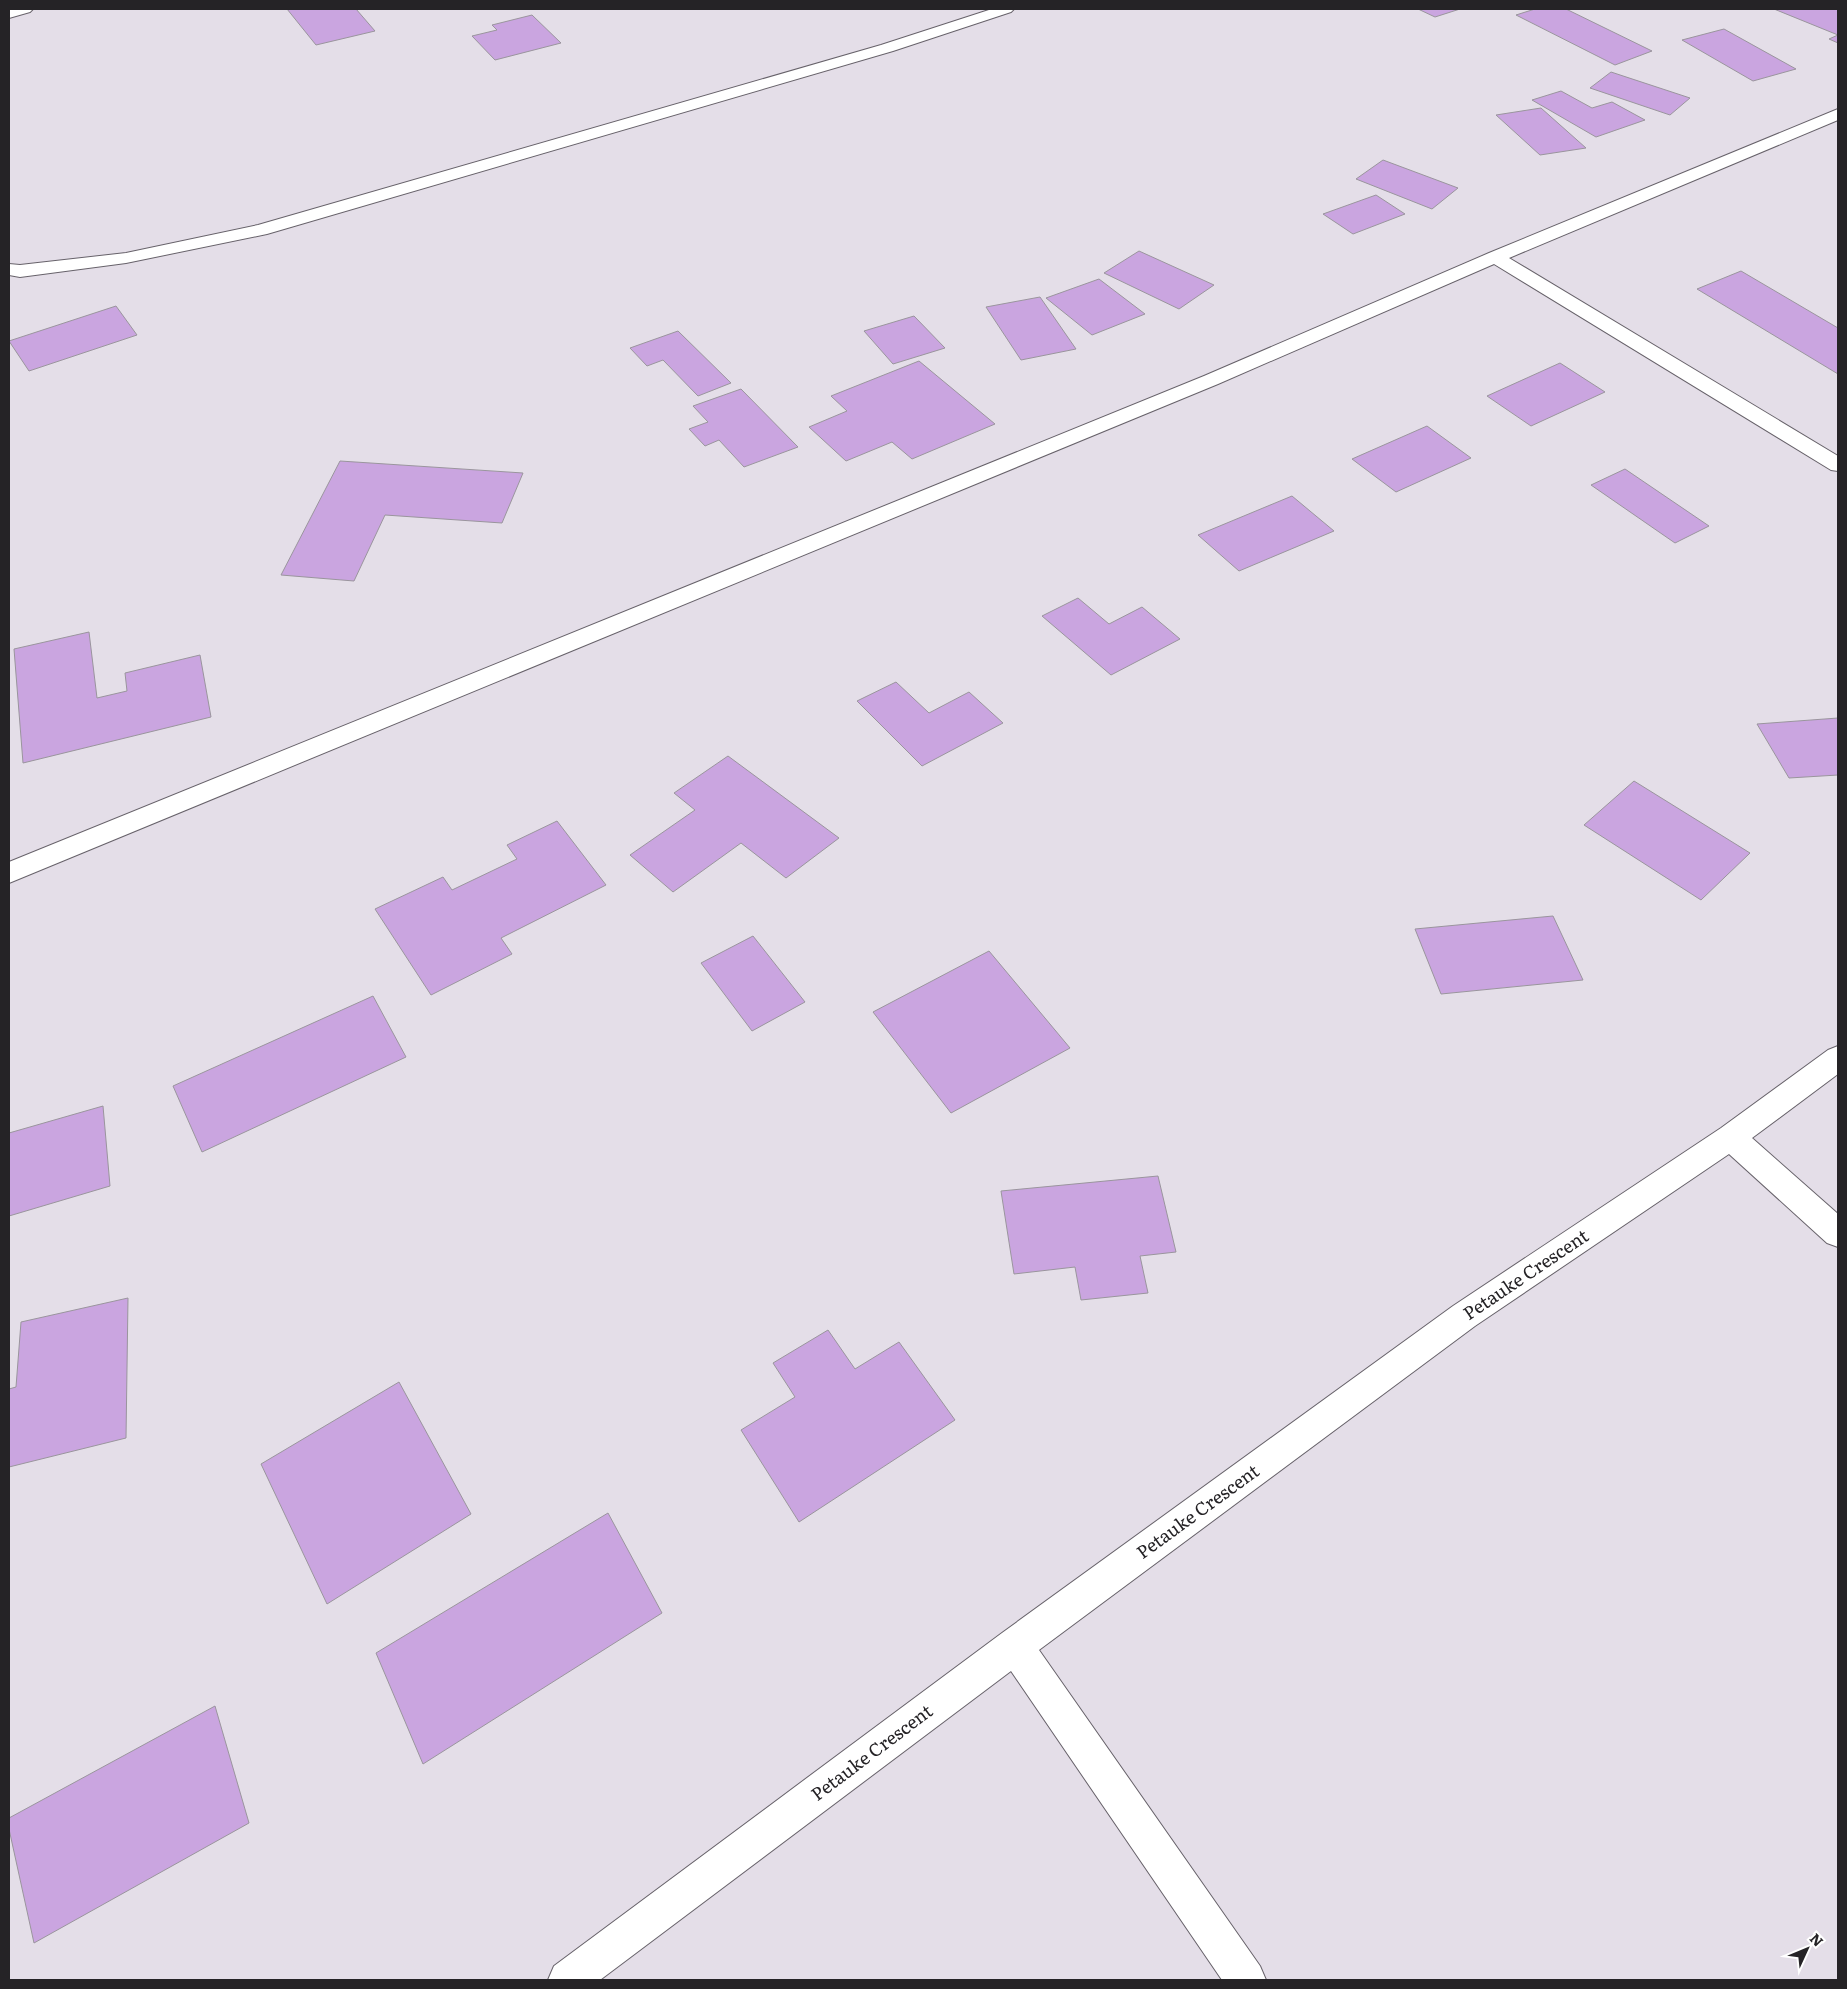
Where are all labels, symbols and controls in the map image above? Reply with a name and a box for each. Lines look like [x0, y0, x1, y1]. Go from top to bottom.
street label: Petauke Crescent [1457, 1221, 1594, 1326]
street label: Petauke Crescent [1130, 1456, 1265, 1565]
street label: Petauke Crescent [805, 1697, 938, 1807]
north arrow [1782, 1924, 1832, 1974]
text: N [1806, 1928, 1829, 1951]

